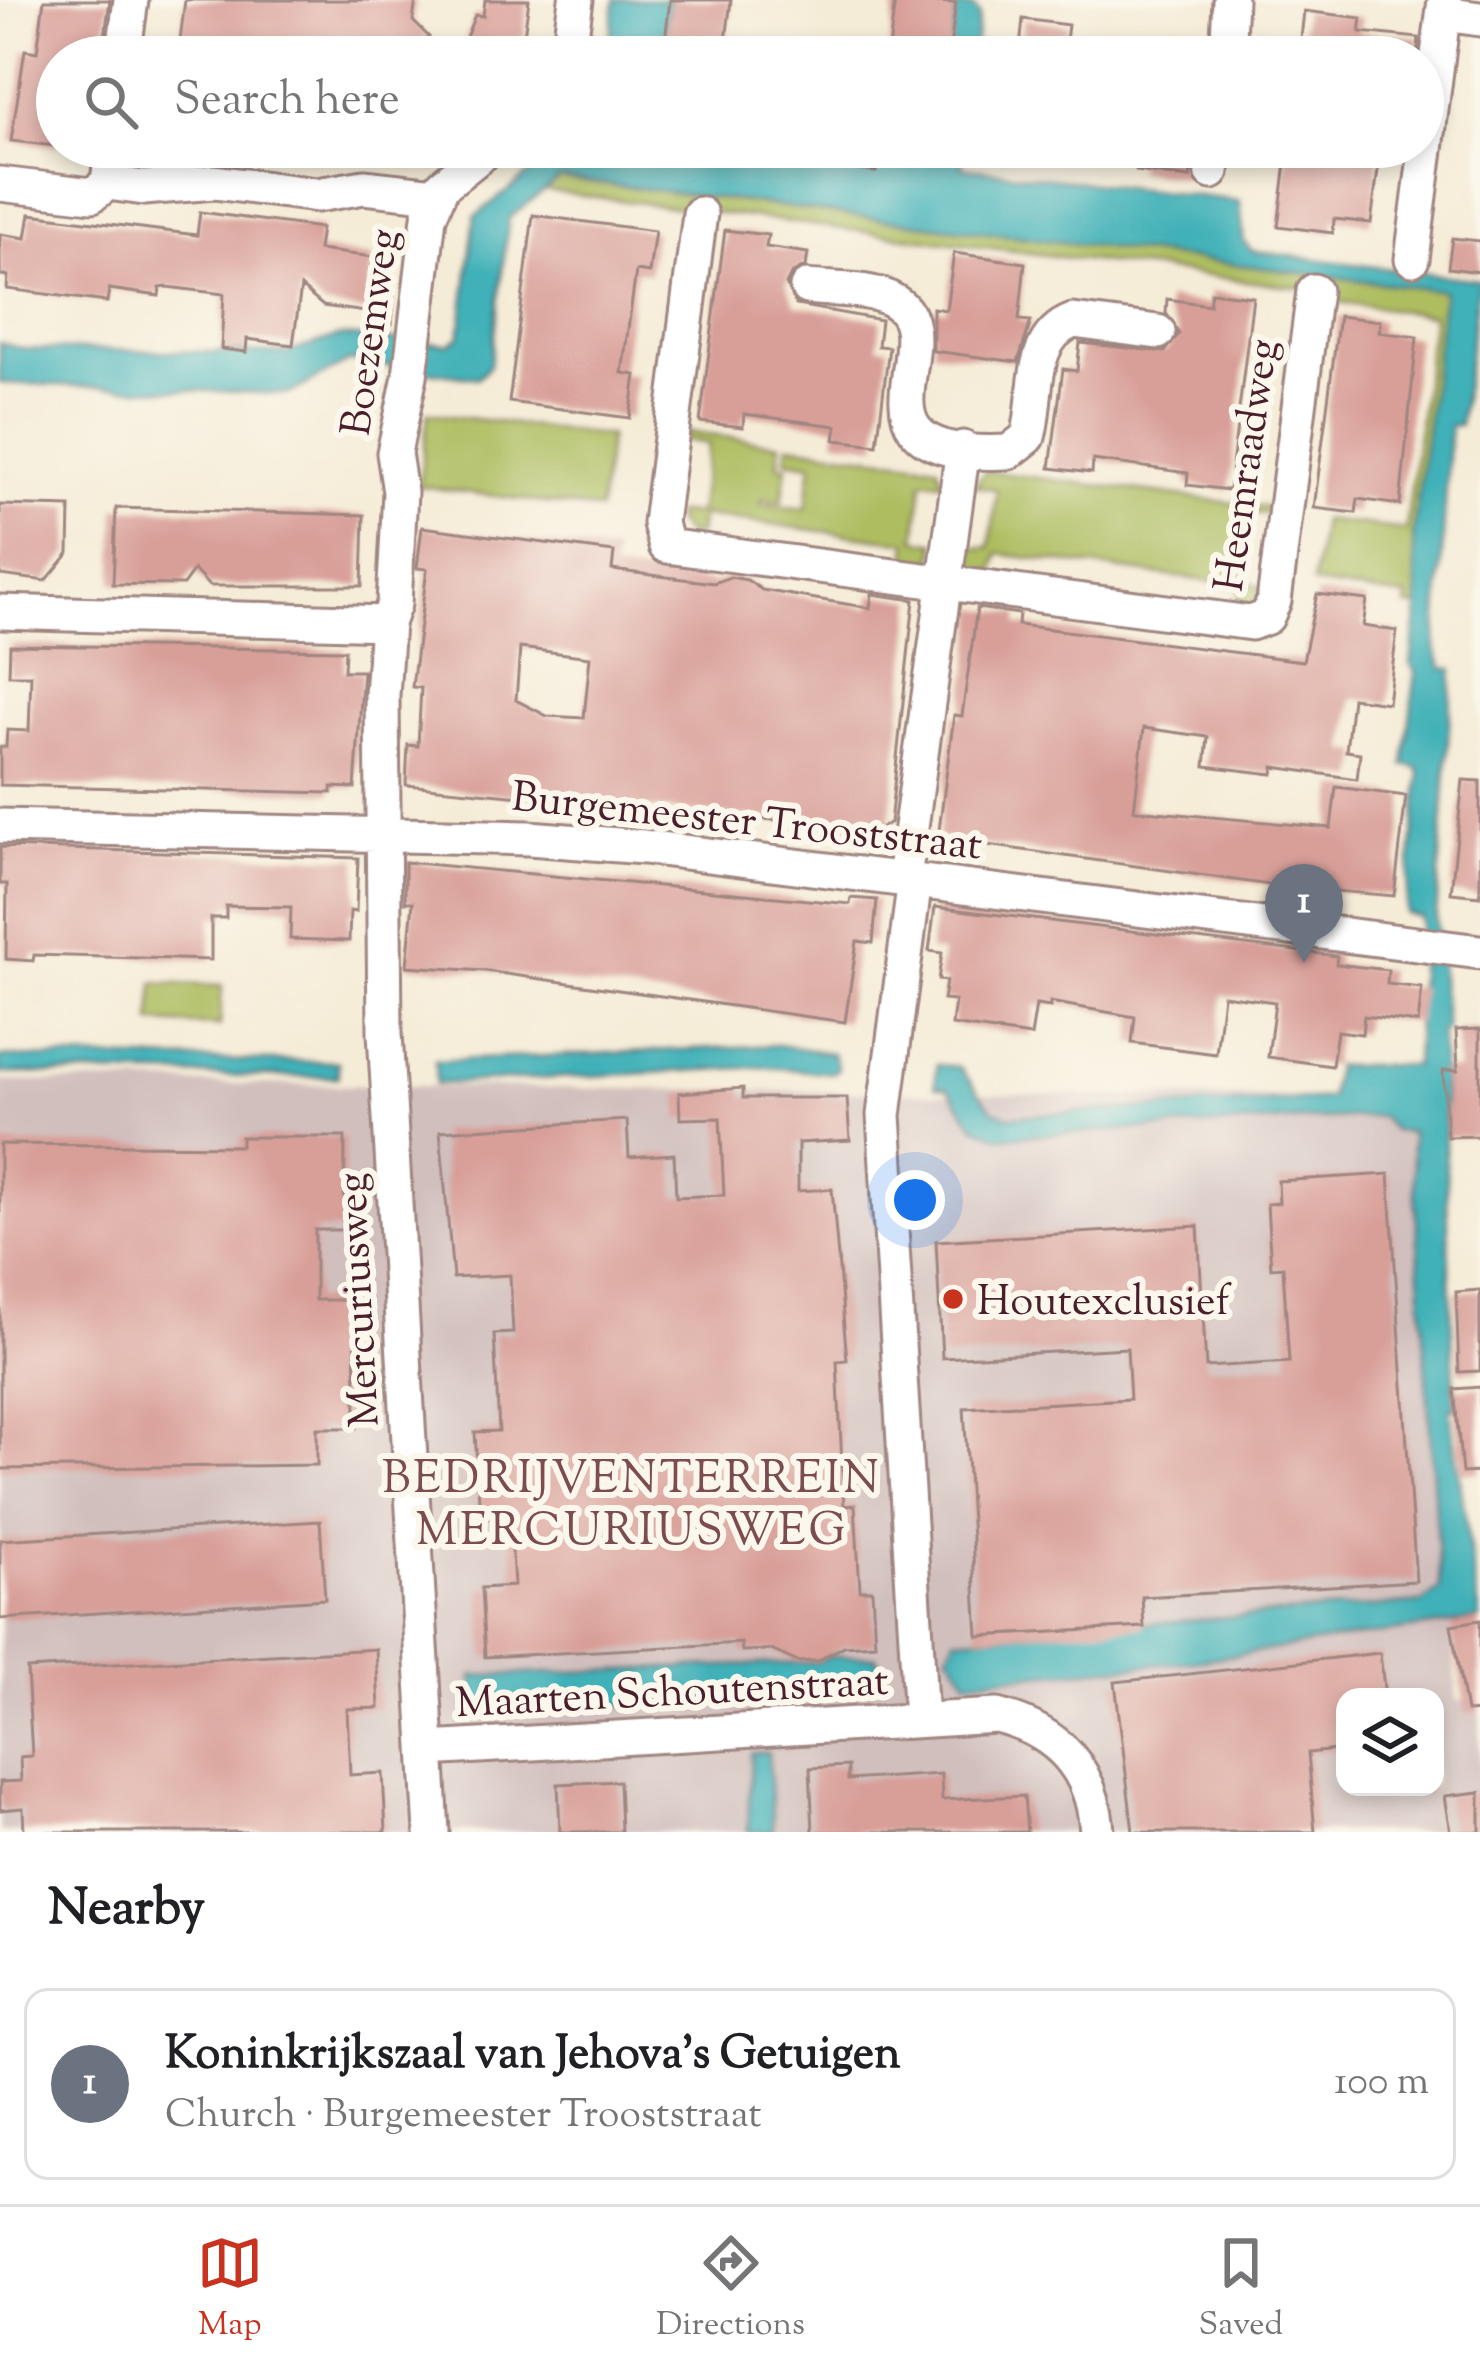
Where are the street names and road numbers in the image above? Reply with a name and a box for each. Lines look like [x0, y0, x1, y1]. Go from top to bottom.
street label: Boezemweg [329, 225, 417, 440]
street label: Heemraadweg [1202, 336, 1296, 596]
street label: Burgemeester Trooststraat [508, 769, 985, 879]
street label: Mercuriusweg [324, 1171, 398, 1429]
street label: Maarten Schoutenstraat [454, 1654, 890, 1736]

